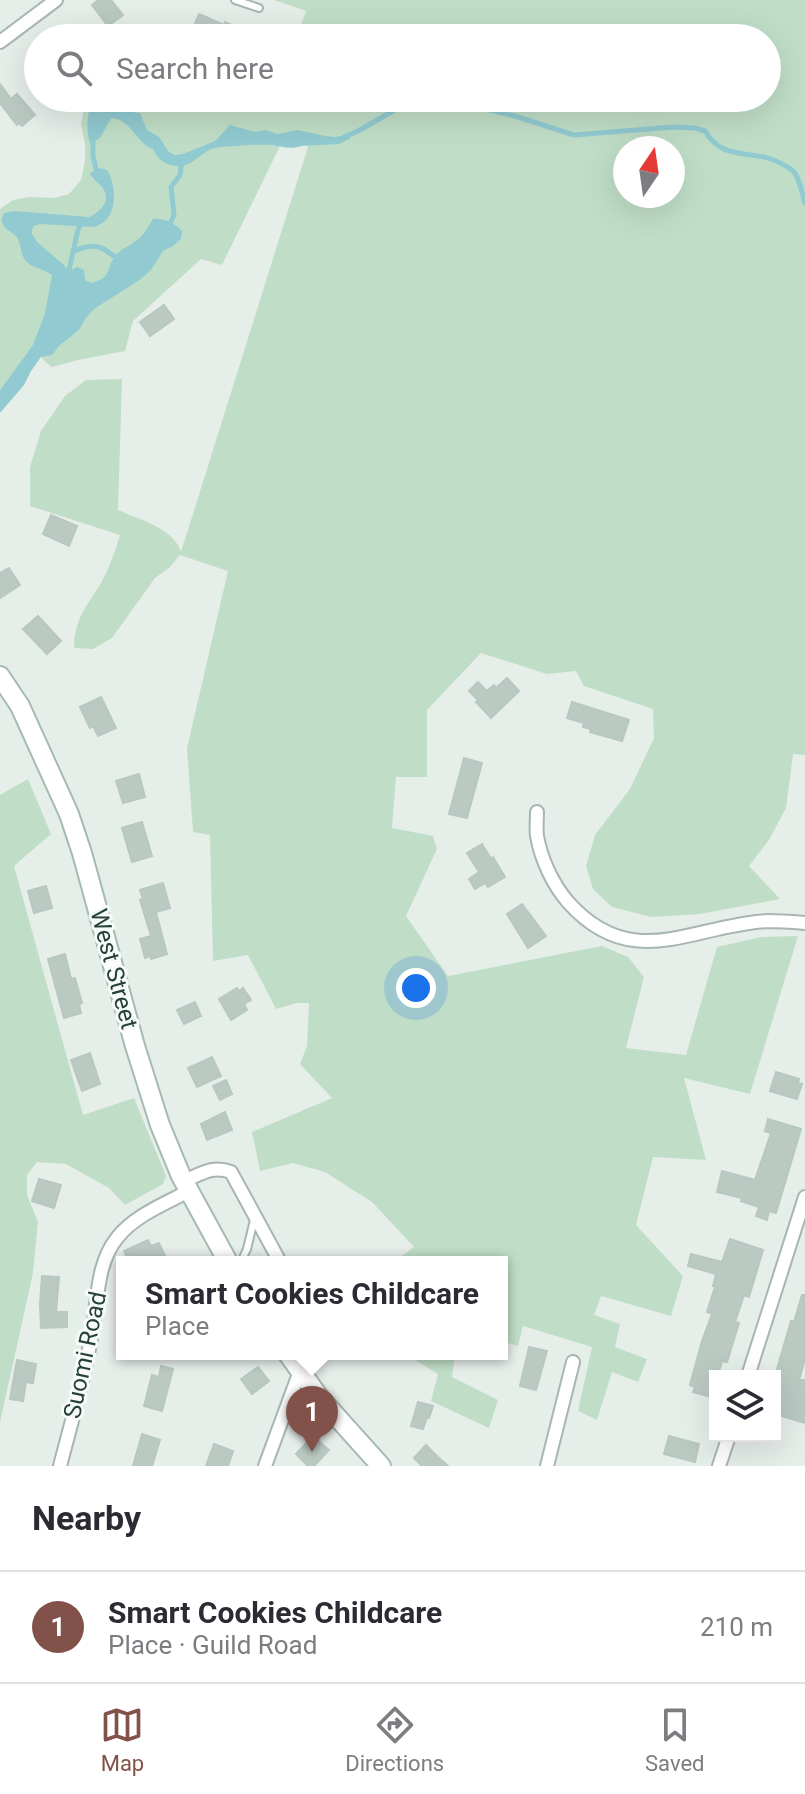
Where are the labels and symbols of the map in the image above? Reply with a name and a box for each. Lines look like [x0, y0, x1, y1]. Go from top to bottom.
north arrow [613, 136, 685, 208]
street label: West Street [85, 906, 143, 1032]
your location [396, 968, 436, 1008]
street label: Suomi Road [58, 1289, 112, 1421]
pin: 1 [286, 1386, 338, 1452]

